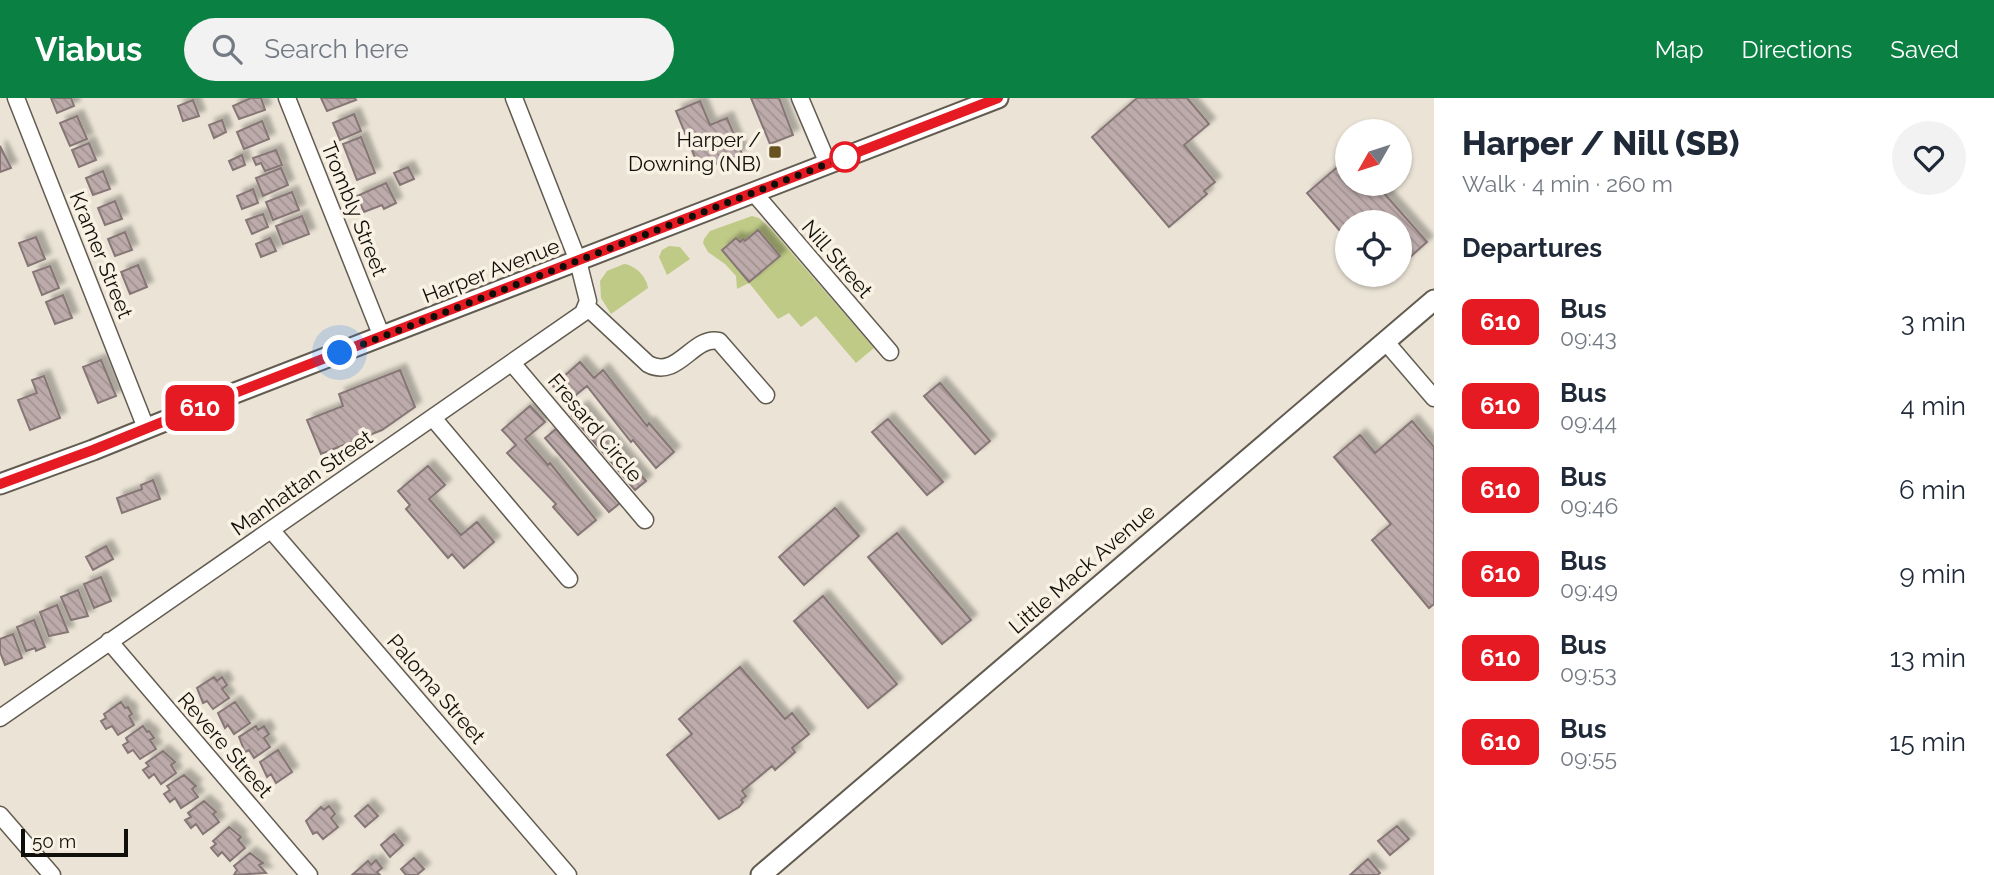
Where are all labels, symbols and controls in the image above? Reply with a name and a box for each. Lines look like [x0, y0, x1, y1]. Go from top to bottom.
search box [184, 18, 674, 81]
text: Viabus [35, 30, 142, 69]
icon: search [208, 30, 246, 68]
text: Search here [264, 34, 409, 64]
text: Map [1655, 35, 1704, 64]
text: Directions [1742, 35, 1852, 64]
text: Saved [1890, 35, 1959, 64]
north arrow [1335, 119, 1412, 196]
map controls [1335, 119, 1412, 287]
button: heart [1892, 121, 1966, 195]
text: Harper / Nill (SB) [1462, 124, 1739, 163]
place label: Harper / Downing (NB) [628, 127, 761, 176]
street label: Trombly Street [316, 138, 393, 280]
unlabelled marker [830, 142, 860, 172]
marker: Harper / Downing (NB) [767, 144, 783, 160]
text: Walk · 4 min · 260 m [1462, 170, 1673, 197]
street label: Kramer Street [65, 188, 138, 322]
button: locate [1335, 210, 1412, 287]
street label: Nill Street [797, 215, 878, 303]
street label: Harper Avenue [419, 233, 563, 308]
text: Departures [1462, 233, 1602, 263]
text: Bus [1560, 294, 1607, 324]
text: 610 [1480, 307, 1521, 336]
text: 3 min [1901, 307, 1966, 337]
text: 09:43 [1560, 324, 1617, 351]
your location [322, 335, 357, 370]
street label: Fresard Circle [543, 368, 648, 487]
text: Bus [1560, 378, 1607, 408]
line badge: 610 [160, 385, 240, 431]
text: 610 [1480, 391, 1521, 420]
text: 4 min [1900, 391, 1966, 421]
text: 610 [179, 393, 221, 422]
text: 09:44 [1560, 408, 1617, 435]
street label: Manhattan Street [226, 424, 377, 541]
text: Bus [1560, 462, 1607, 492]
text: 610 [1480, 475, 1521, 504]
text: 6 min [1899, 475, 1966, 505]
text: 09:46 [1560, 492, 1618, 519]
street label: Little Mack Avenue [1004, 498, 1160, 639]
text: Bus [1560, 546, 1607, 576]
text: 610 [1480, 559, 1521, 588]
text: 9 min [1899, 559, 1966, 589]
text: 09:49 [1560, 576, 1618, 603]
street label: Paloma Street [382, 629, 491, 749]
text: Bus [1560, 630, 1607, 660]
text: 610 [1480, 643, 1521, 672]
text: 13 min [1890, 643, 1966, 673]
text: 09:53 [1560, 660, 1617, 687]
street label: Revere Street [173, 687, 278, 802]
text: Bus [1560, 714, 1607, 744]
text: 610 [1480, 727, 1521, 756]
text: 15 min [1889, 727, 1966, 757]
text: 09:55 [1560, 744, 1617, 771]
scale bar [21, 826, 128, 858]
text: 50 m [32, 830, 76, 852]

